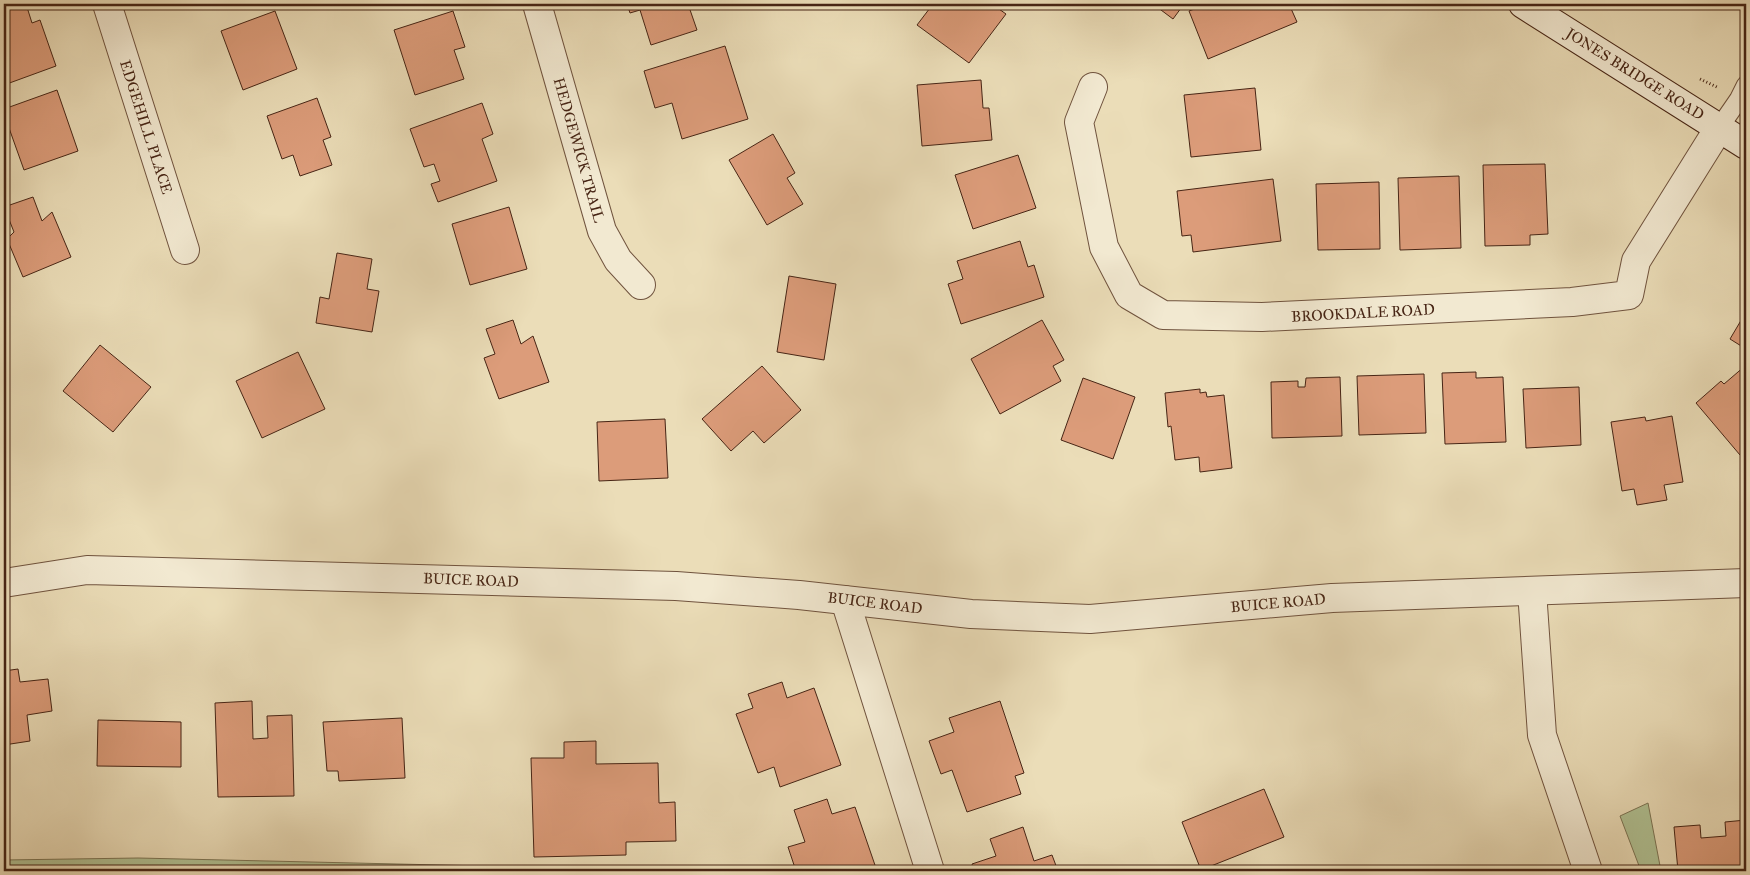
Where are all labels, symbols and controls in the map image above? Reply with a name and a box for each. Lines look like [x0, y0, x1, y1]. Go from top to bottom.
street label: JONES BRIDGE ROAD [1560, 23, 1708, 125]
street label: EDGEHILL PLACE [116, 58, 176, 197]
street label: HEDGEWICK TRAIL [550, 75, 608, 225]
street label: BROOKDALE ROAD [1291, 300, 1435, 326]
street label: BUICE ROAD [423, 569, 519, 591]
street label: BUICE ROAD [827, 588, 924, 618]
street label: BUICE ROAD [1230, 590, 1326, 616]

